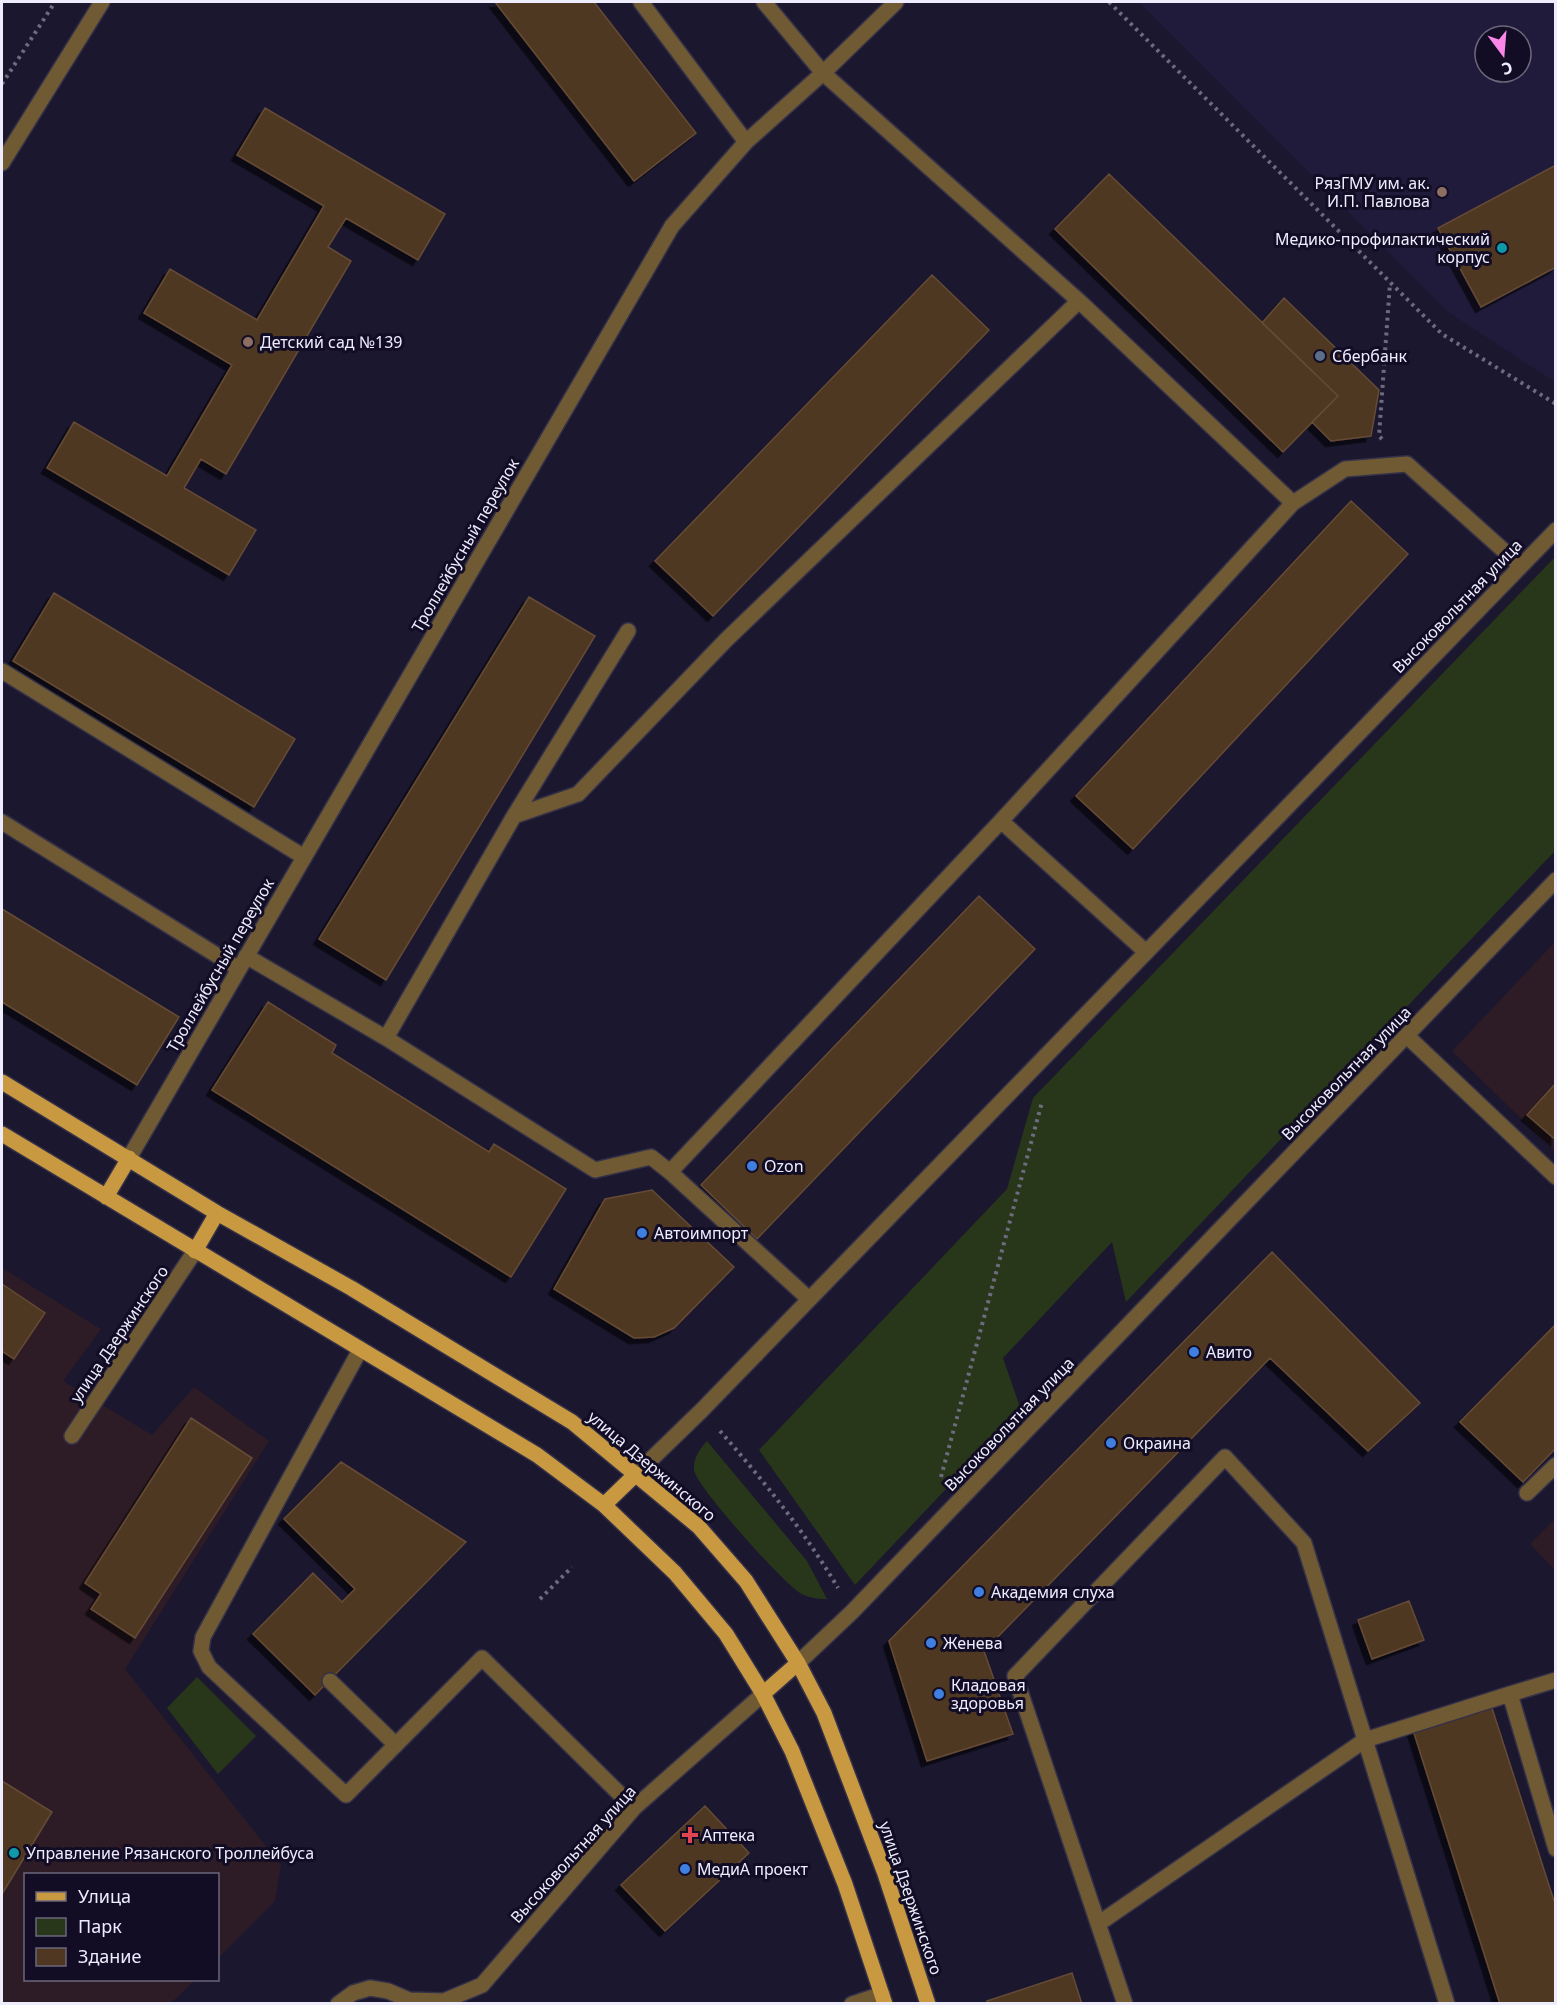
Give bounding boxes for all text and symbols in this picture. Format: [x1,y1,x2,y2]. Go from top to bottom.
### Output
north arrow [1473,24,1533,84]
text: С [1499,56,1515,80]
place label: РязГМУ им. ак. И.П. Павлова [1314,172,1430,212]
marker: РязГМУ им. ак. И.П. Павлова [1435,185,1449,199]
place label: Медико-профилактический корпус [1275,228,1490,268]
marker: Медико-профилактический корпус [1495,241,1509,255]
place label: Детский сад №139 [260,331,402,353]
marker: Детский сад №139 [241,335,255,349]
place label: Сбербанк [1332,345,1408,367]
marker: Сбербанк [1313,349,1327,363]
street label: Троллейбусный переулок [406,454,524,636]
street label: Высоковольтная улица [1387,534,1527,678]
street label: Троллейбусный переулок [161,874,279,1056]
street label: Высоковольтная улица [1276,1001,1416,1145]
place label: Ozon [764,1155,804,1177]
marker: Ozon [745,1159,759,1173]
place label: Автоимпорт [654,1222,749,1244]
marker: Автоимпорт [635,1226,649,1240]
street label: улица Дзержинского [65,1261,173,1407]
place label: Авито [1206,1341,1252,1363]
marker: Авито [1187,1345,1201,1359]
street label: Высоковольтная улица [939,1352,1079,1496]
street label: улица Дзержинского [583,1406,721,1526]
place label: Окраина [1123,1432,1191,1454]
marker: Окраина [1104,1436,1118,1450]
place label: Академия слуха [991,1581,1115,1603]
marker: Академия слуха [972,1585,986,1599]
place label: Женева [943,1632,1003,1654]
marker: Женева [924,1636,938,1650]
place label: Кладовая здоровья [951,1674,1026,1714]
marker: Кладовая здоровья [932,1687,946,1701]
street label: Высоковольтная улица [505,1780,641,1928]
street label: улица Дзержинского [874,1818,948,1978]
place label: Аптека [702,1824,755,1846]
marker: Аптека [683,1828,697,1842]
place label: Управление Рязанского Троллейбуса [26,1842,314,1864]
marker: Управление Рязанского Троллейбуса [7,1846,21,1860]
place label: МедиА проект [697,1858,808,1880]
marker: МедиА проект [678,1862,692,1876]
legend [24,1873,219,1981]
text: Улица [78,1884,131,1908]
text: Парк [78,1914,122,1938]
text: Здание [78,1944,142,1968]

